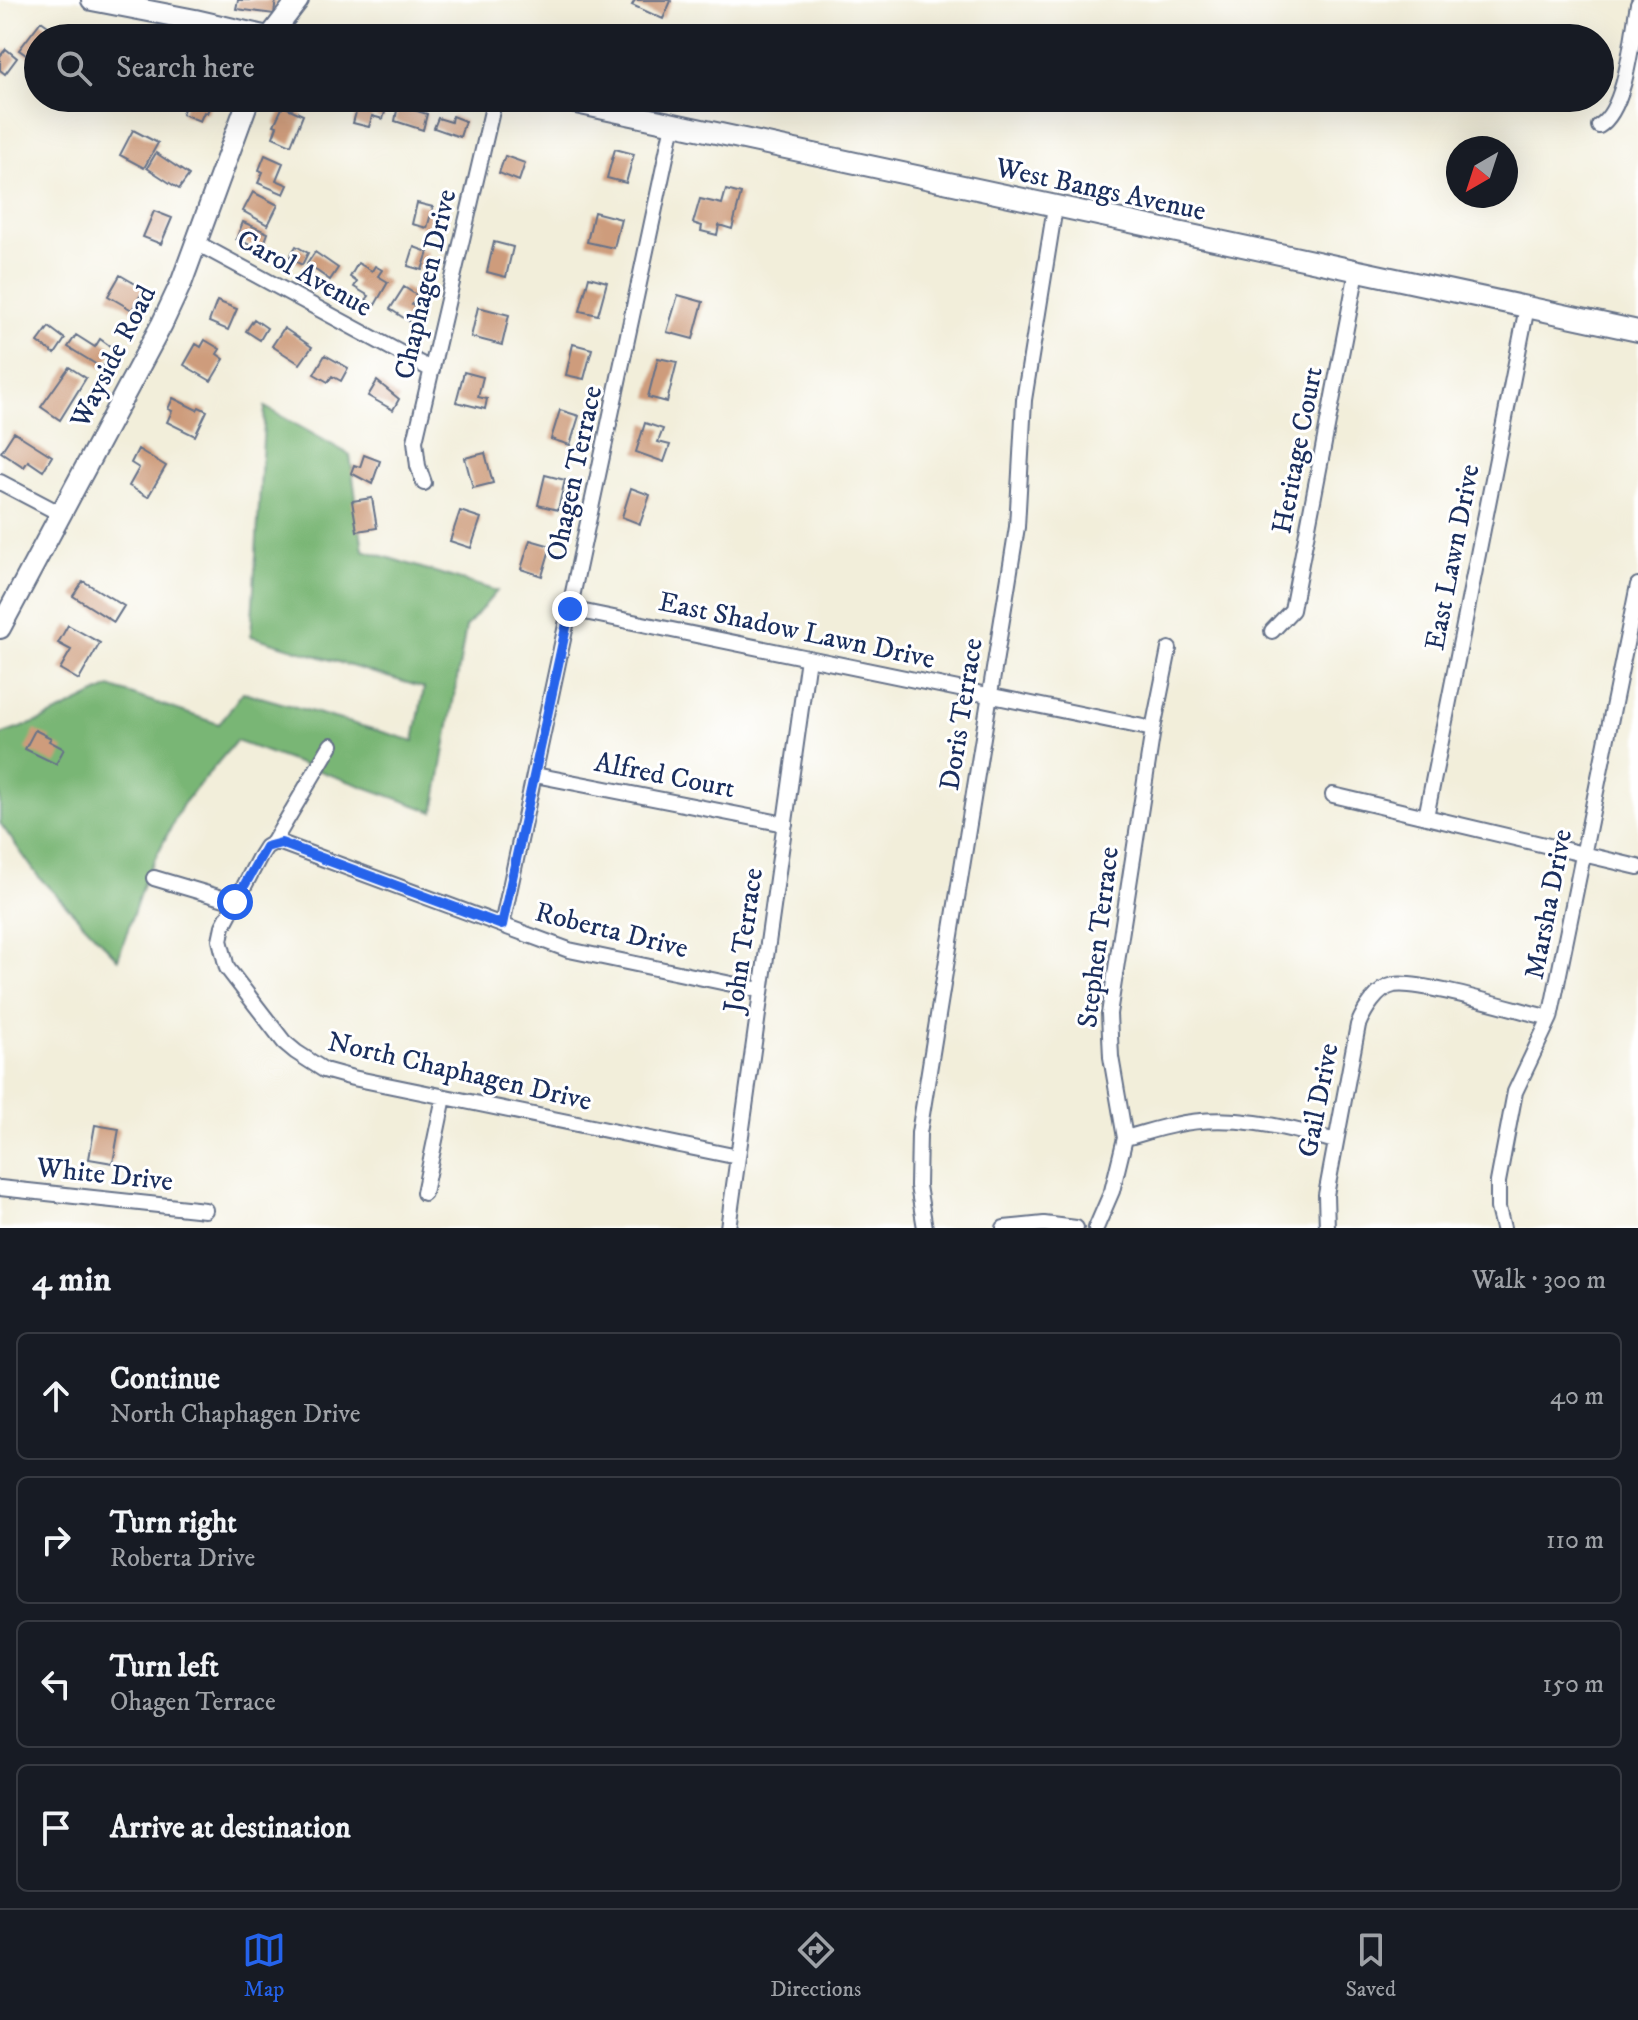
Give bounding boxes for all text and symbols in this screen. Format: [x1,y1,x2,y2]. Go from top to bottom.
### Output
search box [24,24,1614,112]
icon: search [52,46,96,90]
text: Search here [116,50,255,87]
north arrow [1446,136,1518,208]
street label: West Bangs Avenue [991,150,1209,229]
street label: Chaphagen Drive [387,186,464,383]
street label: Carol Avenue [230,222,378,325]
street label: Wayside Road [62,280,164,435]
street label: Heritage Court [1264,364,1331,537]
street label: Ohagen Terrace [539,382,610,564]
street label: East Lawn Drive [1417,461,1488,653]
street label: East Shadow Lawn Drive [655,584,938,677]
route end [552,591,588,627]
street label: Doris Terrace [932,636,991,793]
street label: Alfred Court [592,745,738,806]
street label: Marsha Drive [1517,826,1580,982]
street label: Stephen Terrace [1070,845,1127,1030]
street label: John Terrace [716,866,771,1018]
route start [217,884,253,920]
street label: Roberta Drive [532,895,692,966]
street label: North Chaphagen Drive [324,1024,595,1119]
street label: Gail Drive [1290,1040,1347,1160]
street label: White Drive [34,1150,175,1199]
text: 4 min [32,1259,111,1301]
text: Walk · 300 m [1472,1264,1606,1297]
text: Continue [110,1361,220,1398]
icon: ahead [34,1374,78,1418]
text: 40 m [1550,1380,1604,1413]
text: North Chaphagen Drive [110,1398,361,1431]
text: Turn right [110,1505,237,1542]
icon: right [34,1518,78,1562]
text: 110 m [1546,1524,1604,1557]
text: Roberta Drive [110,1542,255,1575]
text: Turn left [110,1649,219,1686]
icon: left [34,1662,78,1706]
text: 150 m [1543,1668,1604,1701]
text: Ohagen Terrace [110,1686,276,1719]
icon: arrive [34,1806,78,1850]
text: Arrive at destination [110,1810,351,1847]
tab: Map [242,1928,286,2003]
tab: Directions [770,1928,861,2003]
tab: Saved [1345,1928,1396,2003]

